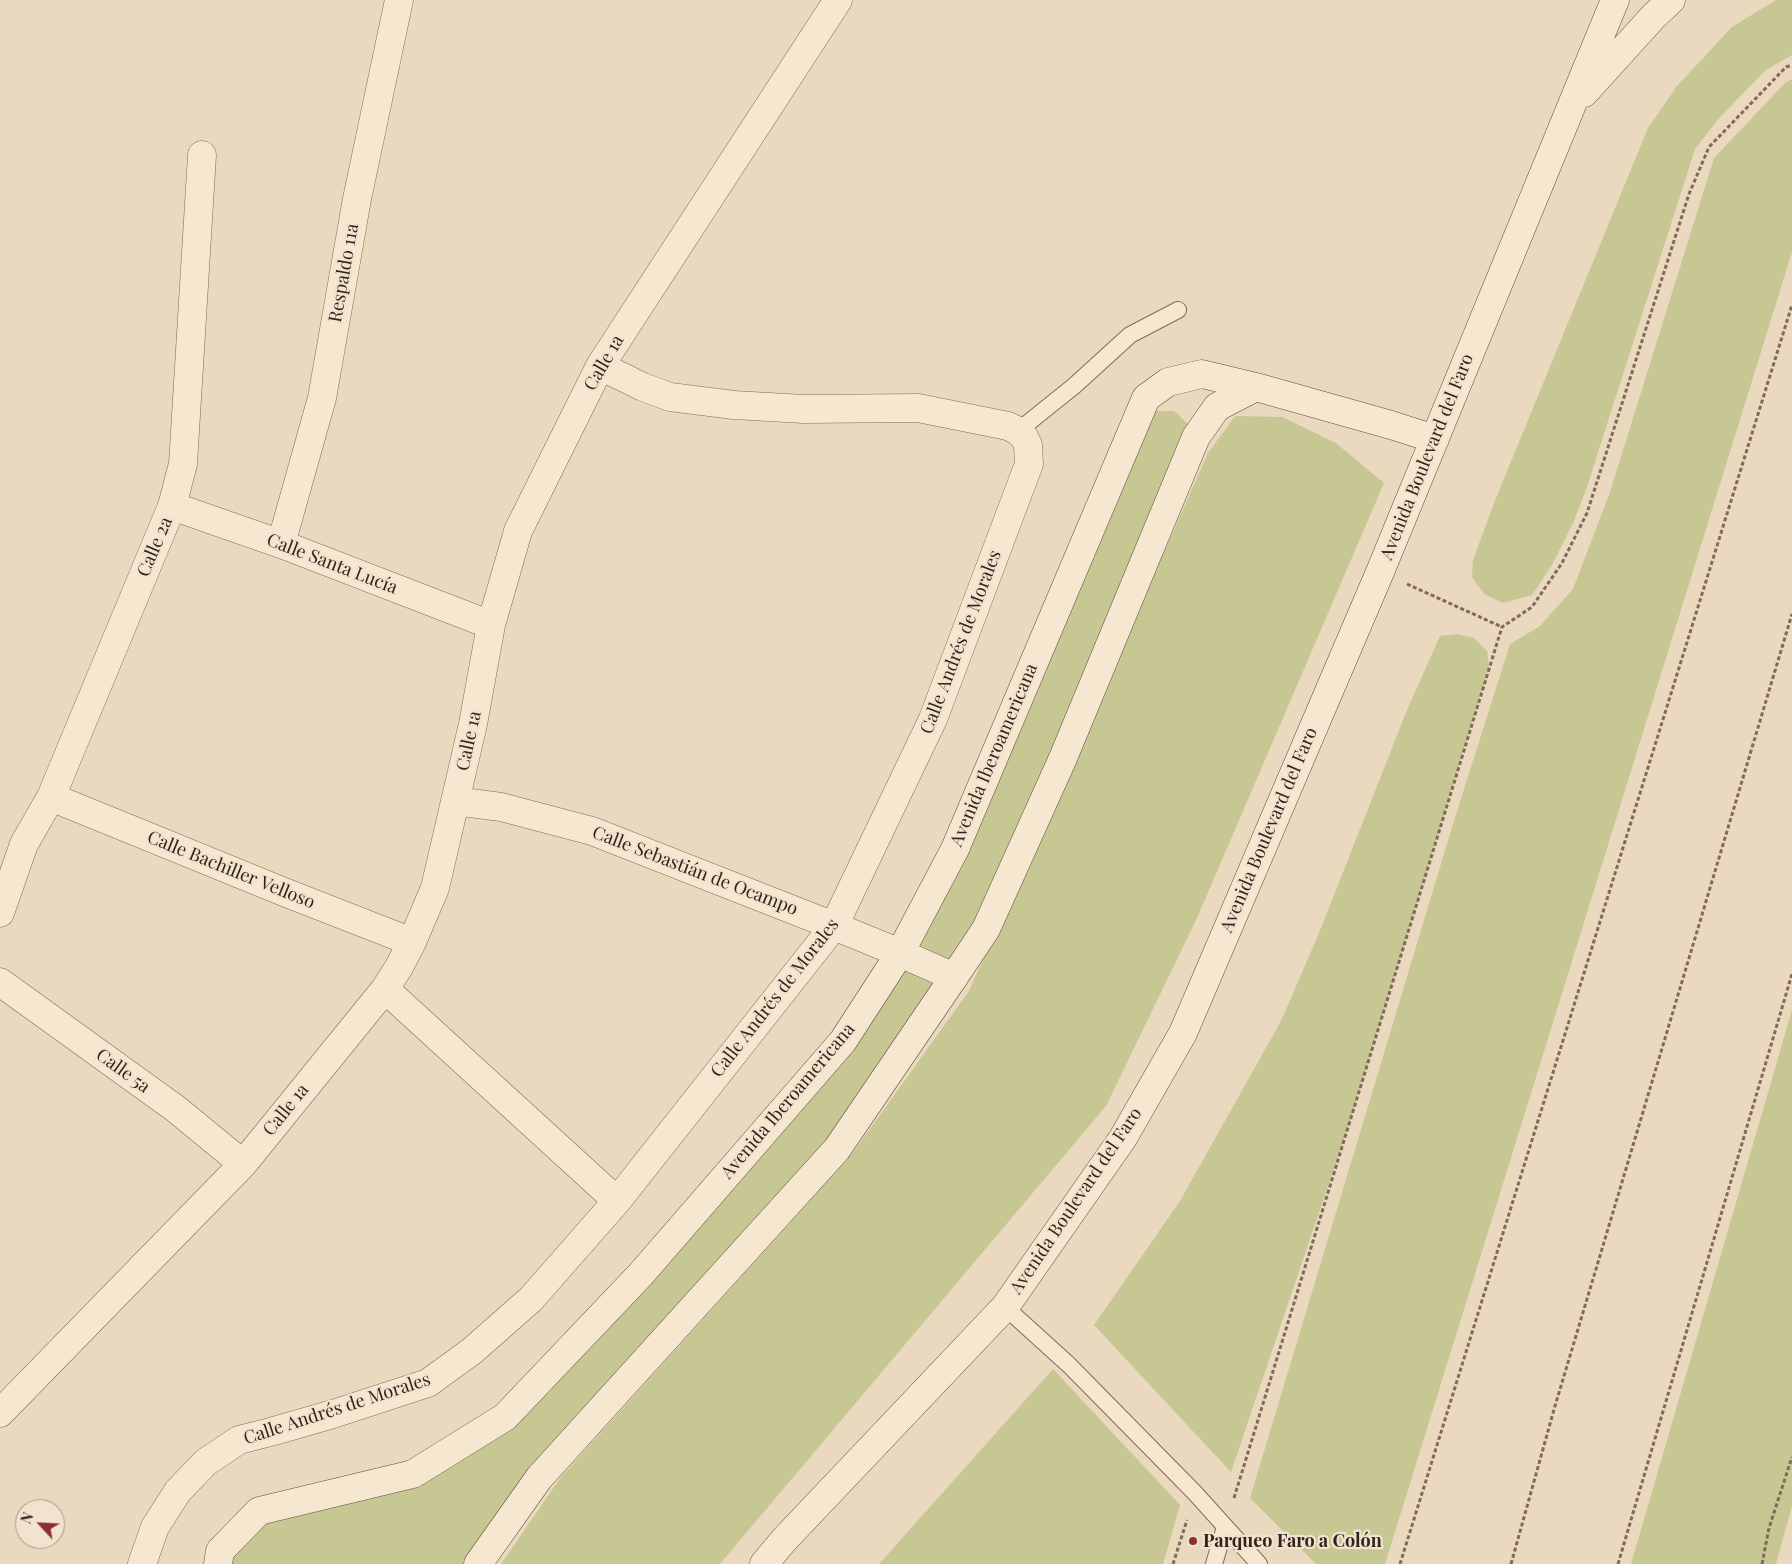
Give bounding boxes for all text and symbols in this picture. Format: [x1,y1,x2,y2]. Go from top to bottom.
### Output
street label: Respaldo 11a [325,222,363,324]
street label: Calle 1a [579,331,629,395]
street label: Avenida Boulevard del Faro [1376,351,1478,563]
street label: Calle 2a [133,514,177,580]
street label: Calle Santa Lucía [264,529,400,599]
street label: Calle Andrés de Morales [916,547,1006,737]
street label: Avenida Iberoamericana [946,660,1042,850]
street label: Calle 1a [452,709,486,773]
street label: Avenida Boulevard del Faro [1216,724,1322,936]
street label: Calle Sebastián de Ocampo [589,822,801,920]
street label: Calle Bachiller Velloso [144,826,318,914]
street label: Calle Andrés de Morales [706,914,844,1082]
street label: Avenida Iberoamericana [717,1019,859,1183]
street label: Calle 5a [92,1044,154,1098]
street label: Calle 1a [259,1080,313,1140]
street label: Avenida Boulevard del Faro [1005,1104,1147,1298]
street label: Calle Andrés de Morales [241,1369,433,1449]
north arrow [15,1499,65,1549]
text: N [16,1509,38,1526]
place label: Parqueo Faro a Colón [1203,1530,1382,1552]
marker: Parqueo Faro a Colón [1187,1535,1199,1547]

